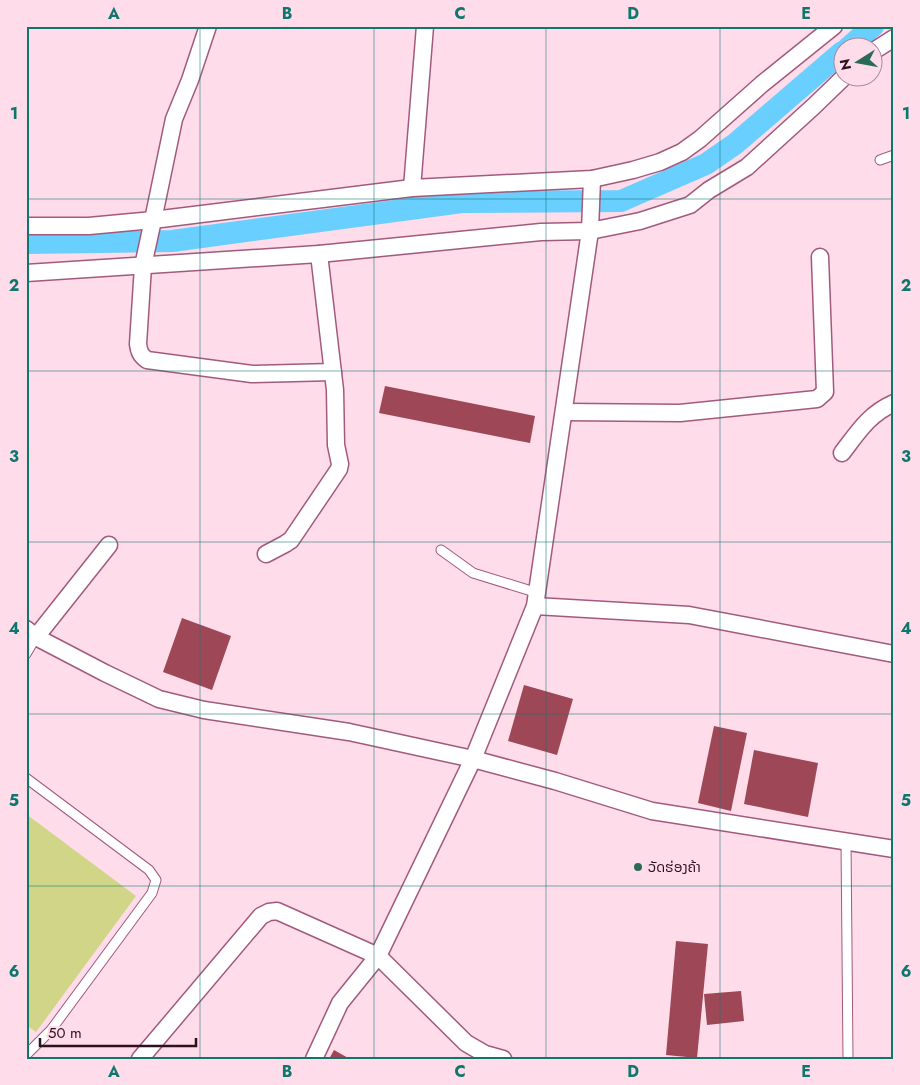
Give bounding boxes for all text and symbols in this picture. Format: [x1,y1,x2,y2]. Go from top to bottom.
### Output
text: A [107,2,120,25]
text: B [282,2,292,25]
text: C [454,2,466,25]
text: D [627,2,639,25]
text: E [801,2,811,25]
north arrow [832,38,882,88]
text: N [834,57,856,72]
text: 1 [10,102,18,125]
text: 1 [902,102,910,125]
text: 2 [9,274,19,297]
text: 2 [901,274,911,297]
text: 3 [9,445,19,468]
text: 3 [901,445,911,468]
text: 4 [8,617,20,640]
text: 4 [900,617,912,640]
text: 5 [9,789,19,812]
text: 5 [901,789,911,812]
place label: ວັດຮ່ອງຄ້າ [648,857,701,877]
marker: ວັດຮ່ອງຄ້າ [632,861,644,873]
text: 6 [9,960,19,983]
text: 6 [901,960,911,983]
scale bar [40,1015,196,1047]
text: 50 m [48,1022,82,1044]
text: A [107,1060,120,1083]
text: B [282,1060,292,1083]
text: C [454,1060,466,1083]
text: D [627,1060,639,1083]
text: E [801,1060,811,1083]

